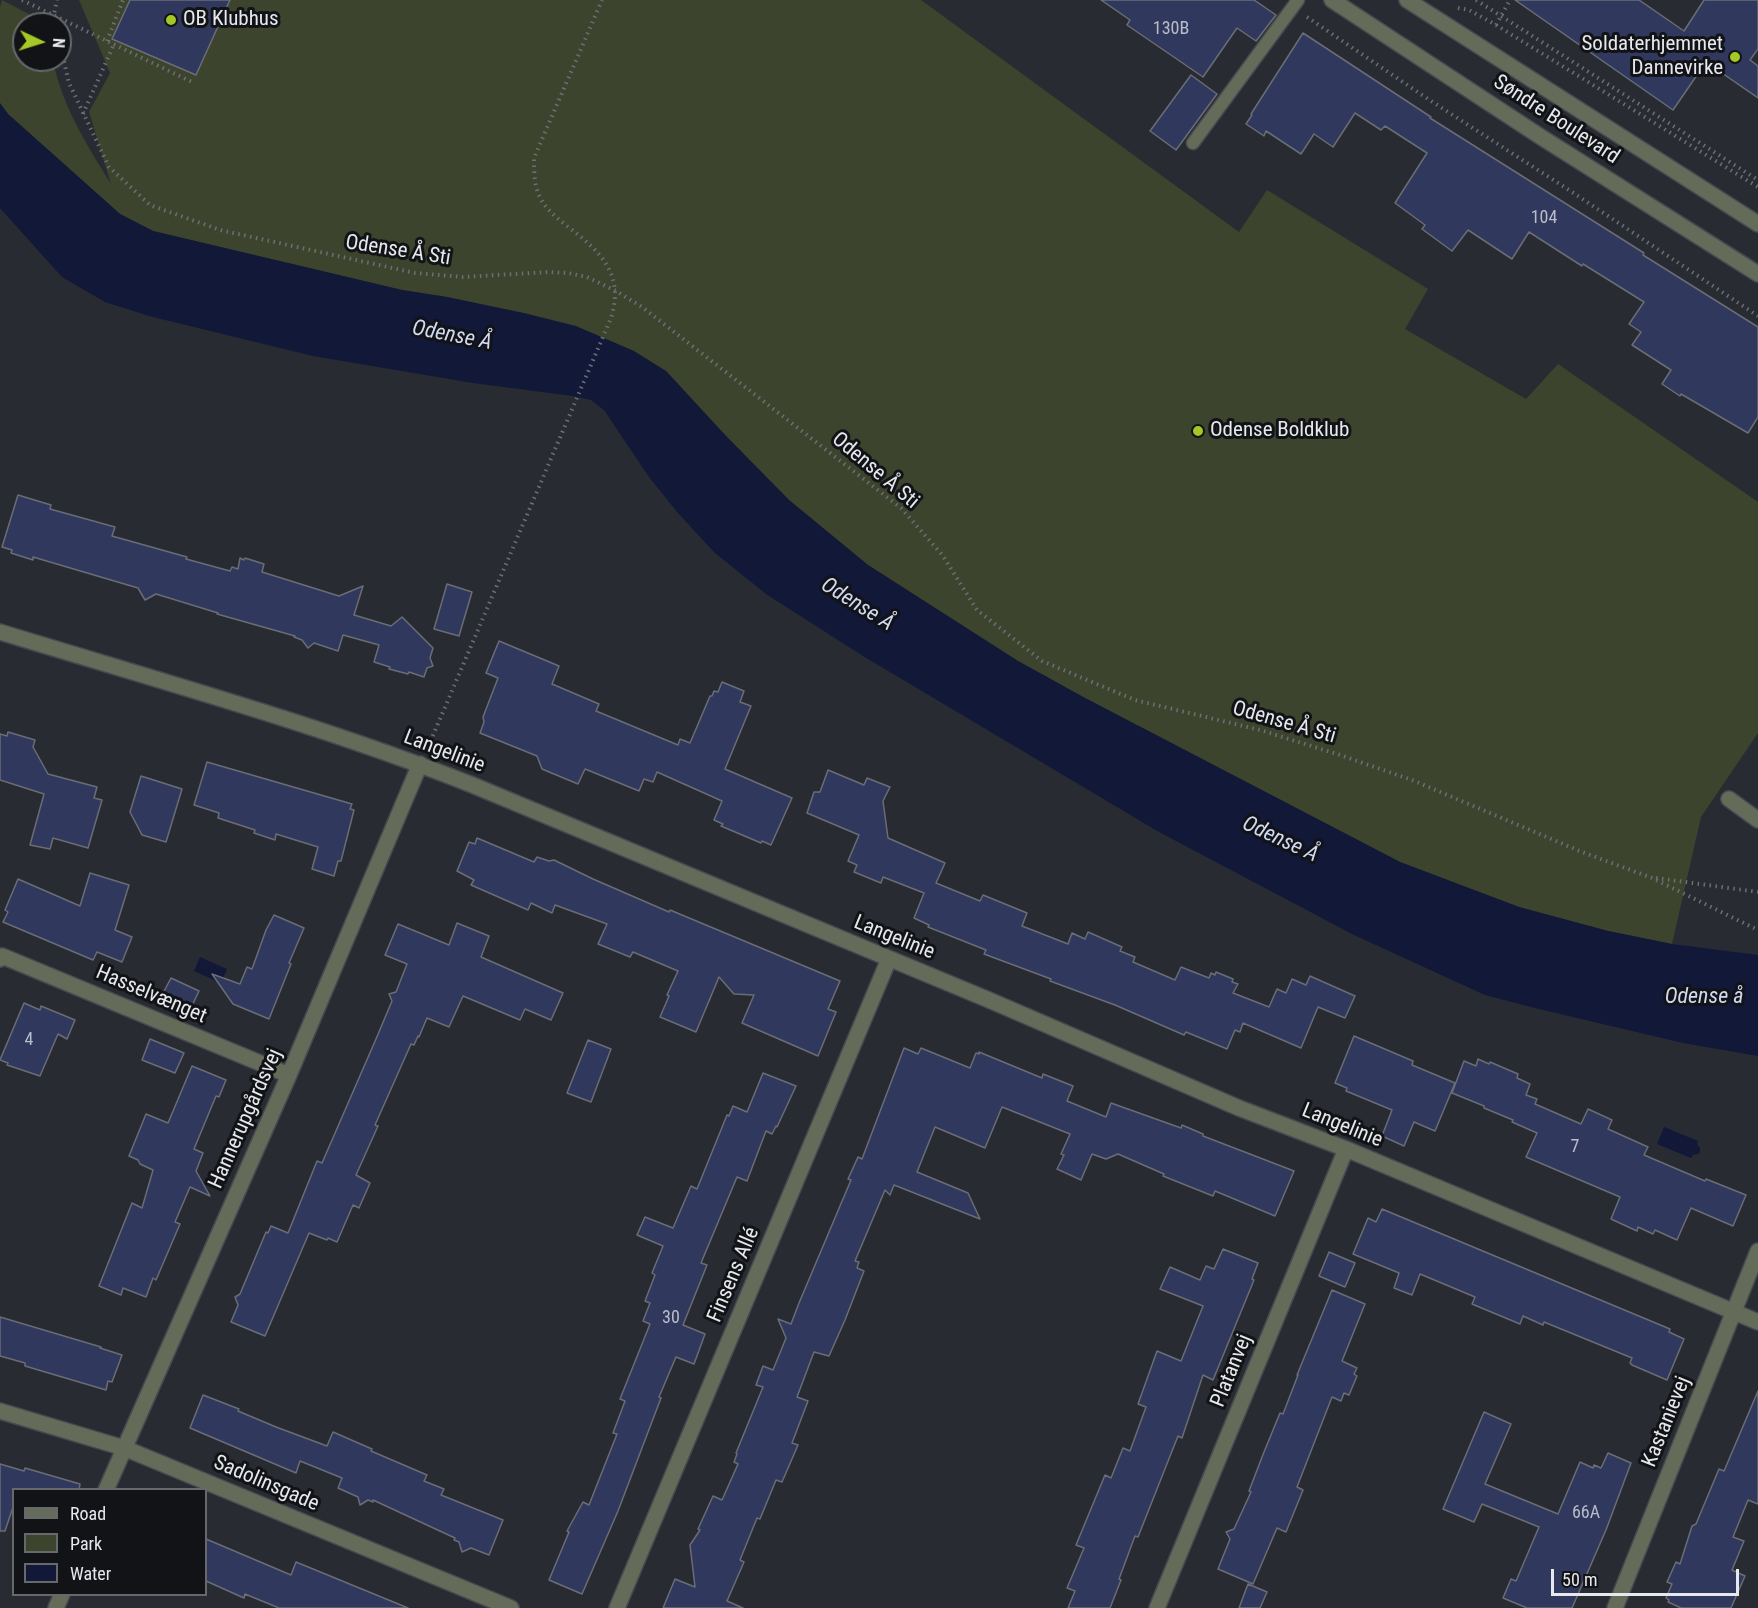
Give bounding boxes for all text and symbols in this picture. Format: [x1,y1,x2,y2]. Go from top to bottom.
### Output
place label: OB Klubhus [183,7,279,33]
north arrow [12,12,72,72]
marker: OB Klubhus [164,13,178,27]
house number: 130B [1153,18,1189,40]
place label: Soldaterhjemmet Dannevirke [1581,32,1723,82]
text: N [49,38,68,49]
marker: Soldaterhjemmet Dannevirke [1728,50,1742,64]
street label: Søndre Boulevard [1488,70,1624,170]
house number: 104 [1531,207,1557,229]
street label: Odense Å Sti [344,230,452,272]
water label: Odense Å [410,315,494,357]
place label: Odense Boldklub [1210,418,1349,444]
marker: Odense Boldklub [1191,424,1205,438]
street label: Odense Å Sti [826,427,924,515]
water label: Odense Å [816,572,898,638]
street label: Odense Å Sti [1230,696,1338,750]
street label: Langelinie [400,725,488,779]
water label: Odense Å [1238,811,1322,869]
street label: Langelinie [850,910,938,966]
street label: Hasselvænget [92,960,210,1030]
water label: Odense å [1665,984,1743,1010]
house number: 4 [25,1029,33,1051]
street label: Hannerupgårdsvej [204,1045,288,1193]
street label: Langelinie [1298,1098,1386,1154]
house number: 7 [1571,1136,1579,1158]
street label: Finsens Allé [703,1224,765,1326]
house number: 30 [662,1307,680,1329]
street label: Platanvej [1206,1331,1258,1411]
street label: Kastanievej [1637,1373,1697,1471]
street label: Sadolinsgade [210,1451,322,1517]
legend [12,1488,207,1596]
house number: 66A [1572,1502,1600,1524]
text: Road [70,1503,106,1524]
text: Park [70,1533,102,1554]
scale bar [1554,1557,1742,1595]
text: Water [70,1563,111,1584]
text: 50 m [1562,1569,1597,1590]

